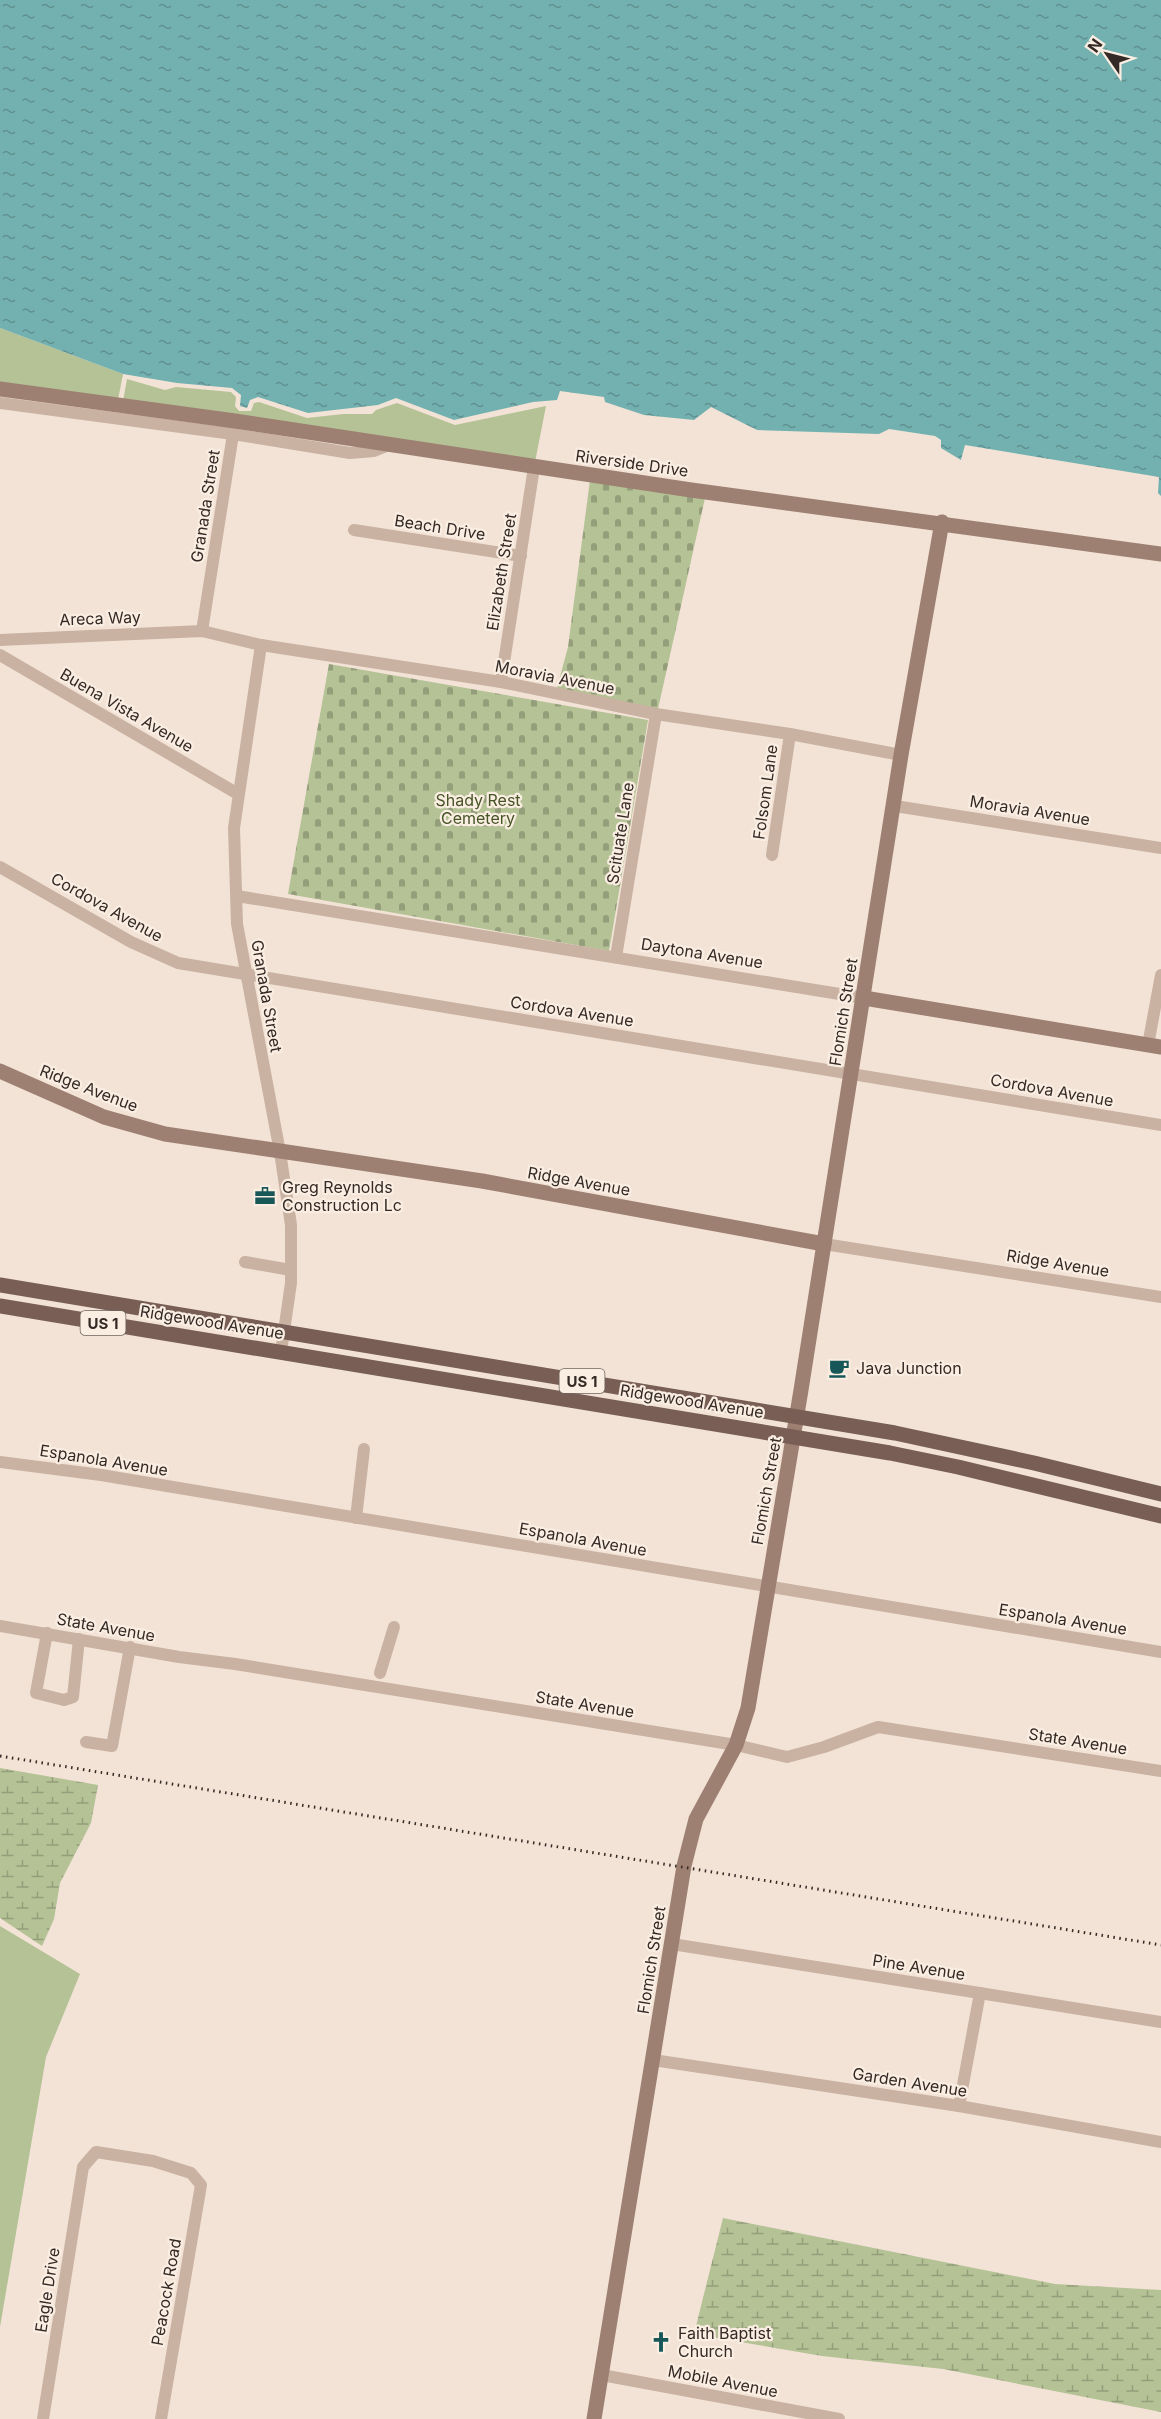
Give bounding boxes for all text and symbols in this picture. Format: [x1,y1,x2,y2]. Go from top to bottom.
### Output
north arrow [1077,24,1137,84]
text: N [1083,35,1106,56]
street label: Riverside Drive [574,445,690,481]
street label: Granada Street [186,448,224,564]
street label: Beach Drive [393,510,487,544]
street label: Elizabeth Street [482,512,520,632]
street label: Areca Way [59,607,141,629]
street label: Moravia Avenue [494,656,616,698]
street label: Buena Vista Avenue [57,664,197,756]
street label: Folsom Lane [748,743,782,841]
street label: Scituate Lane [602,781,638,885]
park label: Shady Rest Cemetery [435,790,521,828]
street label: Moravia Avenue [968,791,1092,829]
street label: Cordova Avenue [48,868,166,946]
street label: Daytona Avenue [640,933,764,973]
street label: Granada Street [247,938,287,1054]
street label: Flomich Street [825,957,861,1067]
street label: Cordova Avenue [509,991,635,1031]
street label: Ridge Avenue [37,1060,141,1116]
street label: Cordova Avenue [989,1069,1115,1111]
street label: Ridge Avenue [526,1162,632,1200]
place label: Greg Reynolds Construction Lc [282,1177,402,1215]
office icon: Greg Reynolds Construction Lc [253,1184,277,1208]
street label: Ridge Avenue [1005,1245,1111,1281]
street label: Ridgewood Avenue [139,1301,285,1343]
road number: US 1 [80,1311,126,1335]
cafe icon: Java Junction [827,1356,851,1380]
place label: Java Junction [856,1358,962,1378]
road number: US 1 [560,1369,604,1393]
street label: Ridgewood Avenue [619,1380,765,1422]
street label: Flomich Street [747,1436,785,1546]
street label: Espanola Avenue [38,1440,170,1480]
street label: Espanola Avenue [517,1518,649,1560]
street label: Espanola Avenue [997,1599,1129,1639]
street label: State Avenue [55,1608,157,1646]
street label: State Avenue [534,1686,636,1722]
street label: State Avenue [1027,1723,1129,1759]
street label: Flomich Street [633,1905,669,2015]
street label: Pine Avenue [871,1950,967,1984]
street label: Garden Avenue [851,2063,969,2101]
street label: Peacock Road [147,2237,185,2347]
street label: Eagle Drive [30,2246,64,2334]
place label: Faith Baptist Church [678,2323,771,2361]
church icon: Faith Baptist Church [649,2330,673,2354]
street label: Mobile Avenue [666,2361,780,2401]

